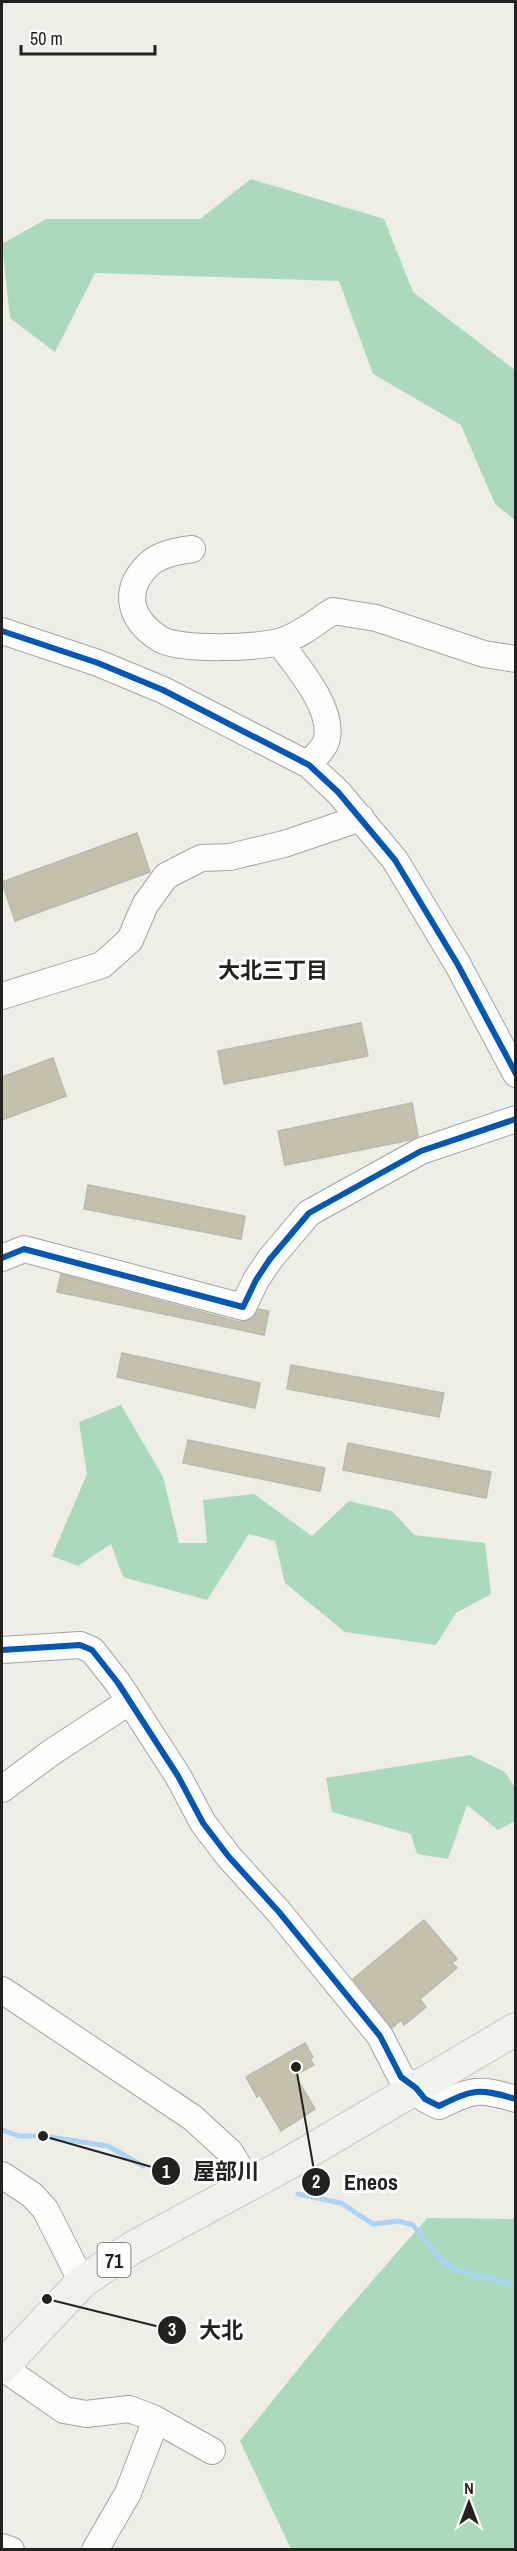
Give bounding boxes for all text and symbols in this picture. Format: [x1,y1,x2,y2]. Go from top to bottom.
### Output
scale bar [21,18,154,56]
text: 50 m [30,26,63,51]
district label: 大北三丁目 [218,955,328,985]
callout: 屋部川 [151,2151,271,2191]
text: 屋部川 [193,2156,259,2186]
text: 1 [162,2159,171,2184]
callout: Eneos [301,2162,410,2202]
text: Eneos [344,2167,398,2197]
text: 2 [312,2169,320,2194]
road number: 71 [98,2243,130,2277]
callout: 大北 [157,2310,255,2350]
text: 大北 [199,2315,243,2345]
text: 3 [168,2317,176,2342]
north arrow [439,2473,499,2533]
text: N [464,2477,474,2499]

